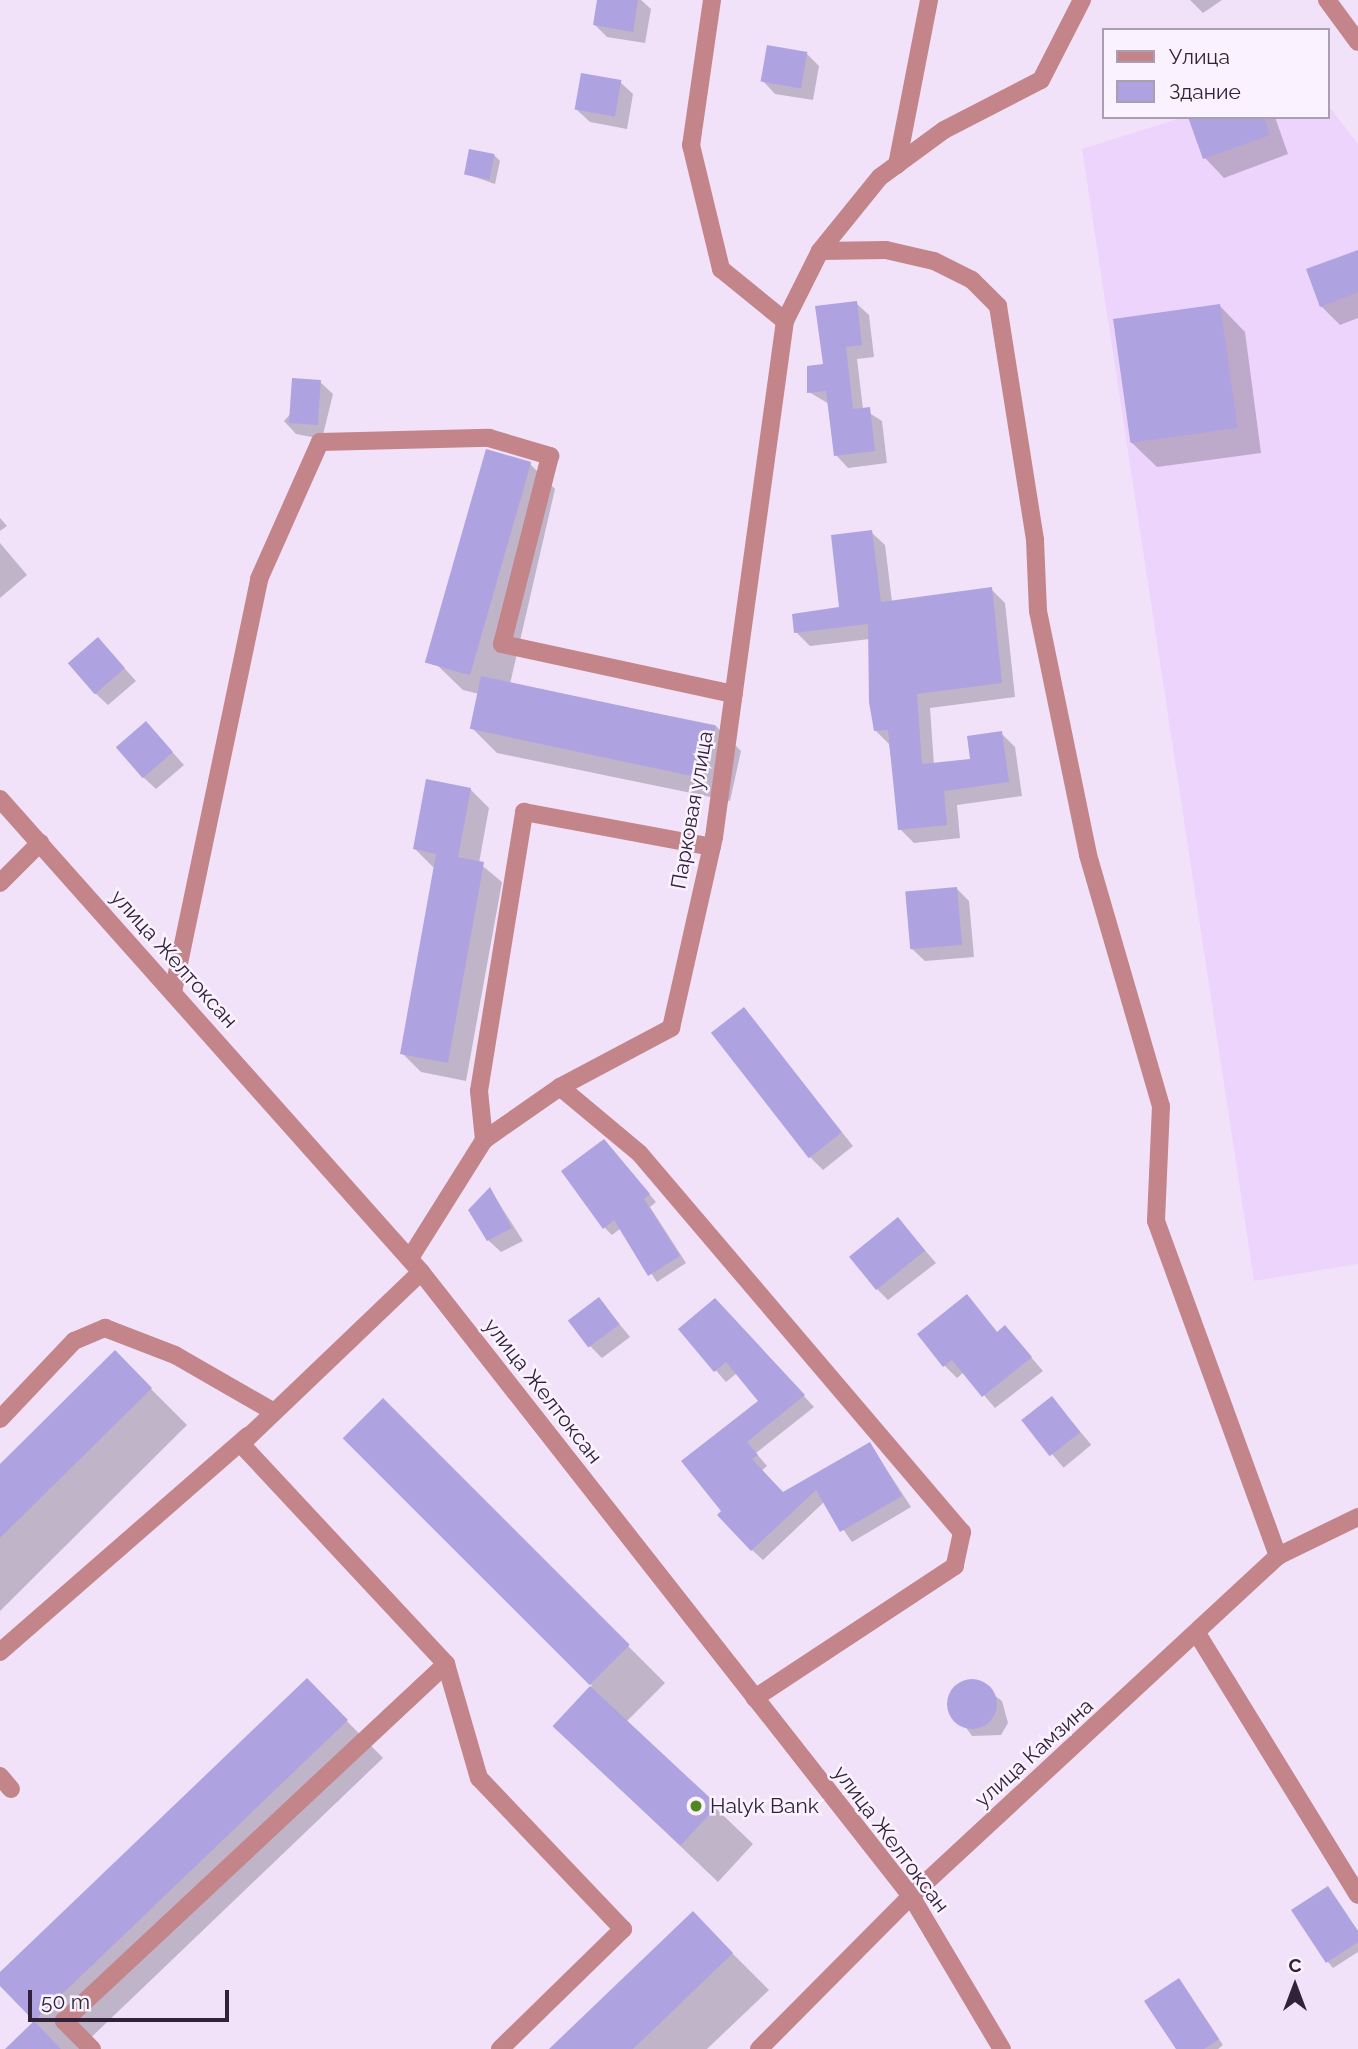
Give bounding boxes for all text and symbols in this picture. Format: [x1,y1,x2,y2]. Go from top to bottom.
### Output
legend [1102,28,1330,119]
text: Улица [1169,44,1230,69]
text: Здание [1169,79,1241,104]
street label: Парковая улица [666,729,718,891]
street label: улица Желтоксан [105,885,243,1033]
street label: улица Желтоксан [479,1313,607,1469]
street label: улица Камзина [970,1693,1098,1813]
street label: улица Желтоксан [828,1761,954,1917]
place label: Halyk Bank [710,1793,819,1819]
marker: Halyk Bank [688,1798,704,1814]
north arrow [1260,1951,1330,2021]
text: С [1288,1954,1302,1976]
scale bar [32,1976,233,2020]
text: 50 m [41,1989,90,2014]

